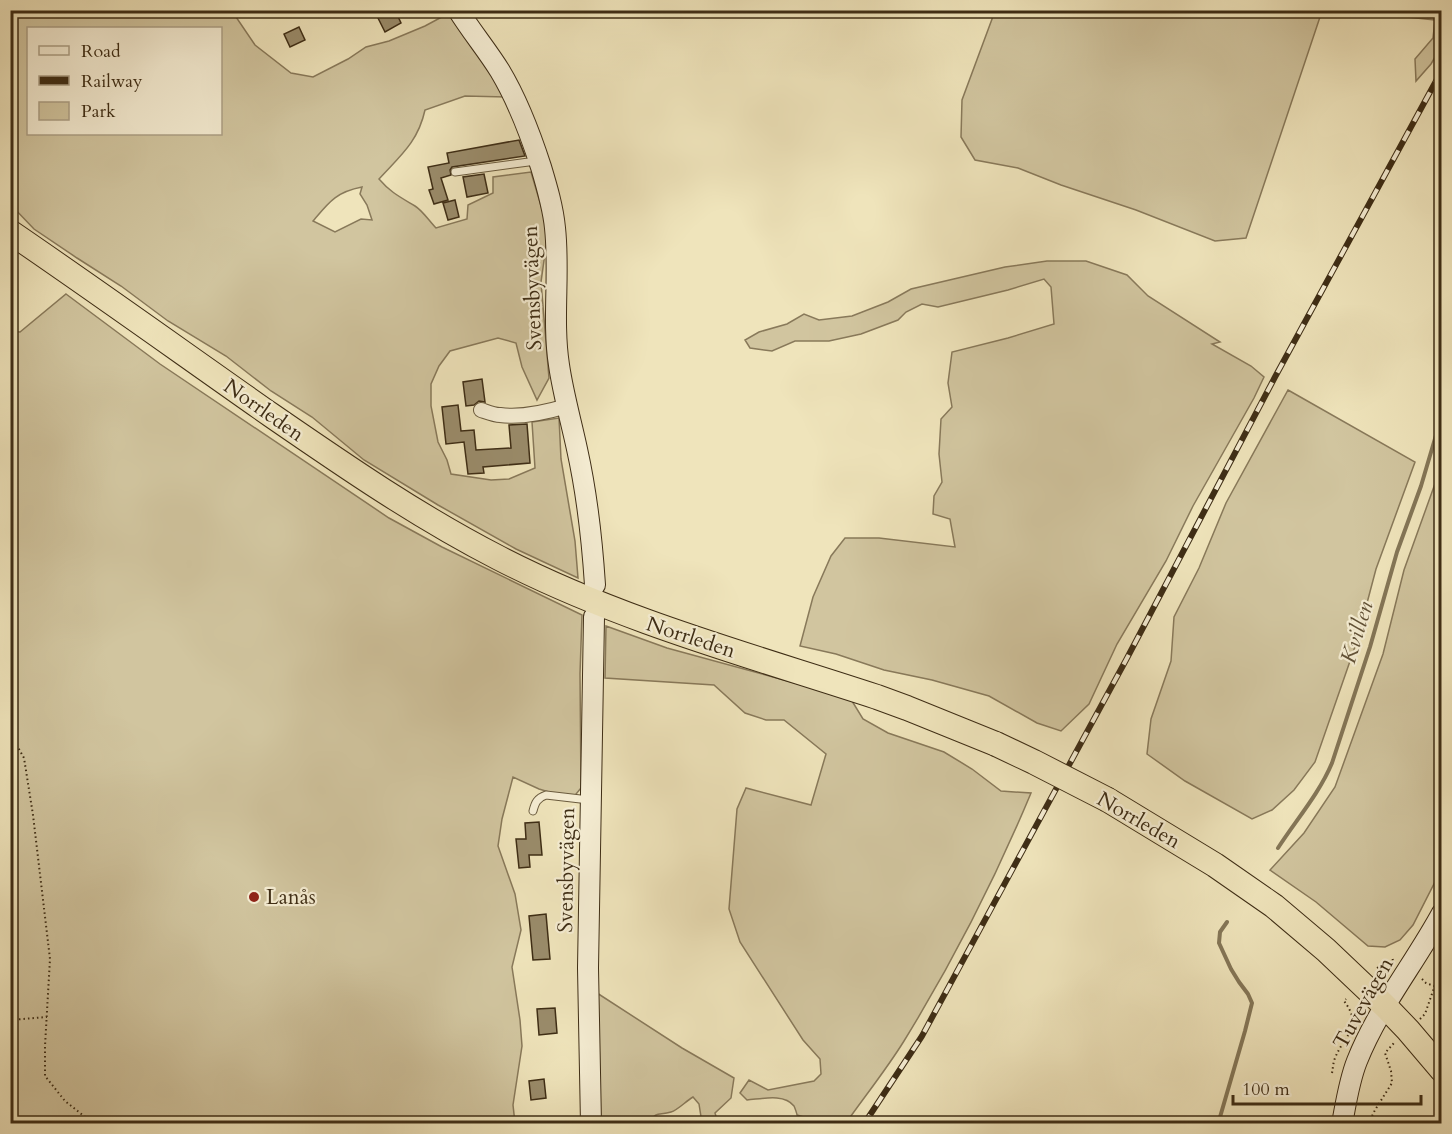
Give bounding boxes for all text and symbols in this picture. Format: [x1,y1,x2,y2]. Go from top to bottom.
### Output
legend [27,27,222,135]
text: Road [81,39,121,64]
text: Railway [81,69,143,94]
text: Park [81,99,116,124]
street label: Svensbyvägen [516,225,549,351]
street label: Norrleden [218,372,310,449]
water label: Kvillen [1333,597,1381,667]
street label: Norrleden [643,609,739,666]
street label: Norrleden [1092,785,1186,856]
street label: Svensbyvägen [551,807,582,933]
place label: Lanås [266,883,316,912]
marker: Lanås [247,890,261,904]
street label: Tuvevägen [1326,952,1400,1054]
scale bar [1233,1068,1420,1106]
text: 100 m [1242,1077,1290,1102]

